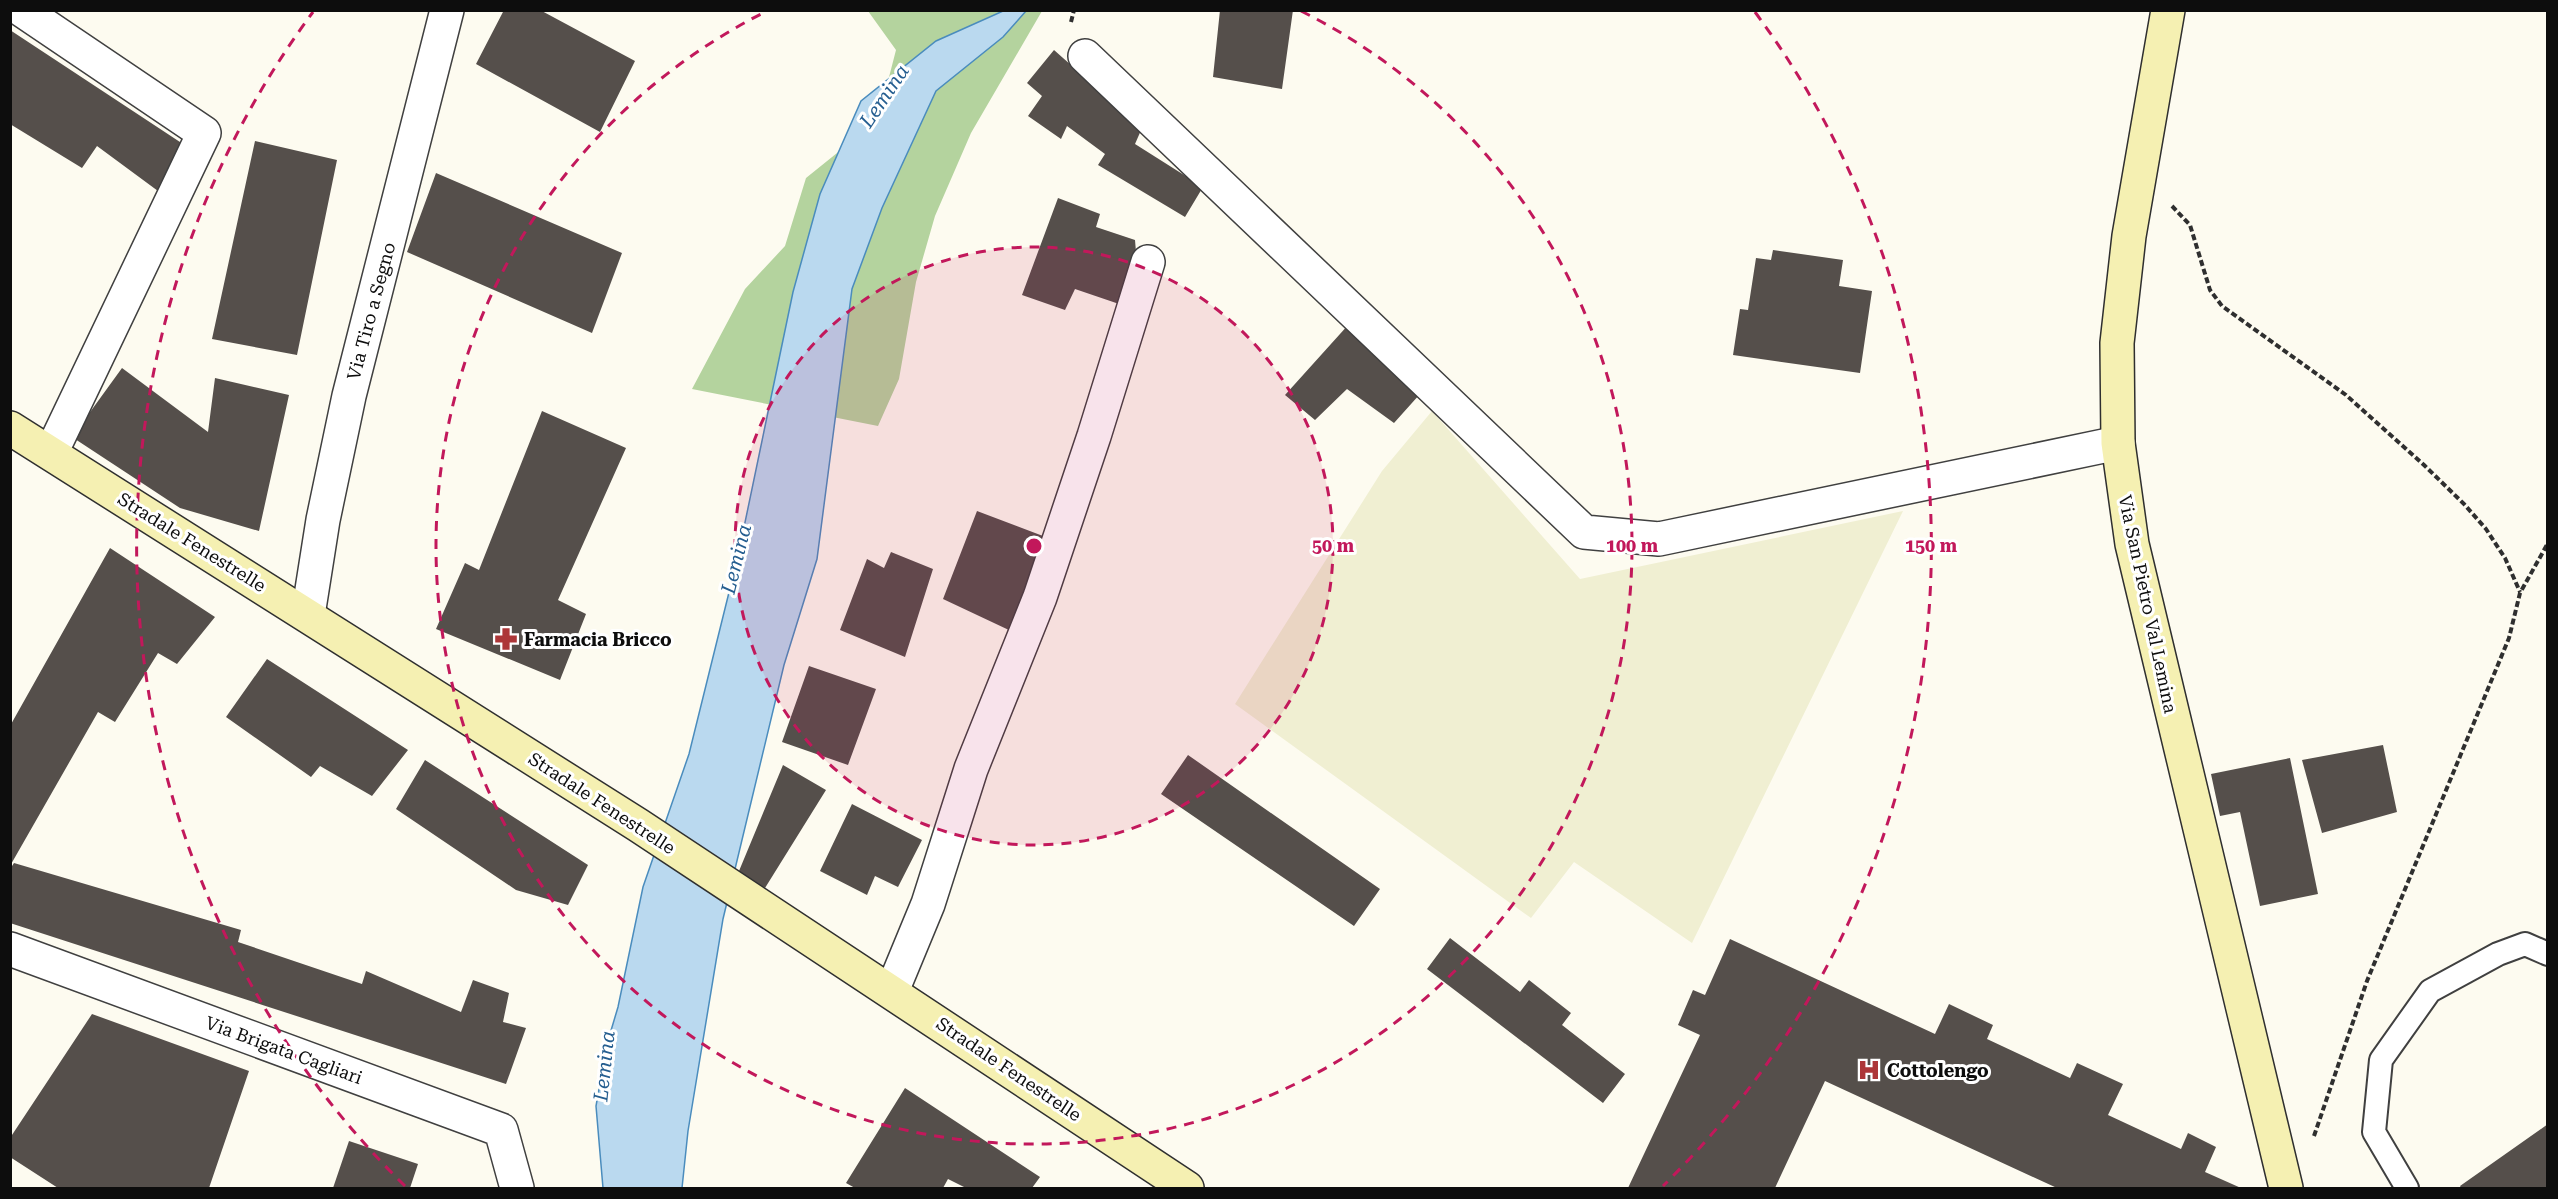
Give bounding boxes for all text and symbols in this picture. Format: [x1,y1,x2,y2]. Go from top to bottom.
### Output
water label: Lemina [854,60,914,133]
street label: Via Tiro a Segno [343,240,399,382]
street label: Stradale Fenestrelle [114,488,270,596]
street label: Via San Pietro Val Lemina [2115,493,2181,715]
water label: Lemina [716,522,756,597]
text: 50 m [1312,535,1355,556]
text: 100 m [1606,535,1659,556]
text: 150 m [1905,535,1958,556]
centre of rings [1024,536,1044,556]
pharmacy icon: Farmacia Bricco [493,626,519,652]
place label: Farmacia Bricco [524,629,672,650]
street label: Stradale Fenestrelle [525,748,679,858]
street label: Via Brigata Cagliari [203,1012,366,1088]
street label: Stradale Fenestrelle [932,1013,1086,1125]
water label: Lemina [588,1029,620,1104]
hospital icon: Cottolengo [1856,1057,1882,1083]
place label: Cottolengo [1887,1060,1989,1081]

